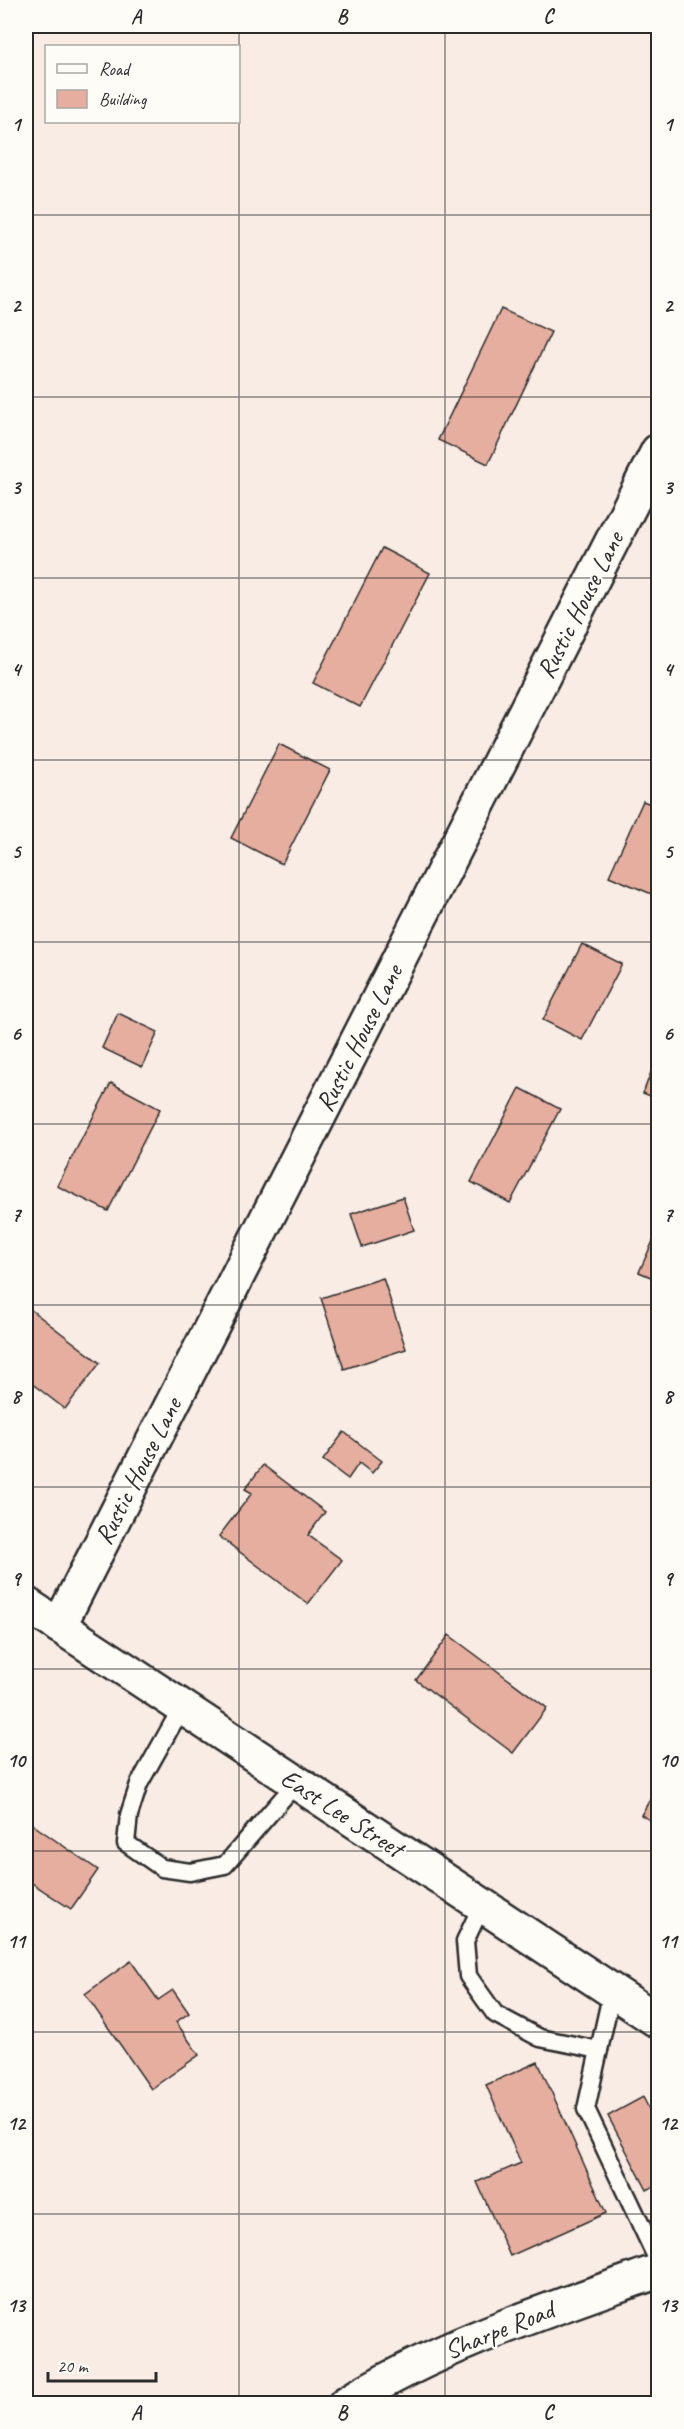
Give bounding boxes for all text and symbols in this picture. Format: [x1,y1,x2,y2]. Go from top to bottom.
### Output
text: A [131,4,143,29]
text: B [337,4,349,29]
text: C [543,4,555,29]
legend [45,45,240,123]
text: Road [99,58,132,80]
text: Building [99,88,148,110]
text: 1 [12,112,23,137]
text: 1 [664,112,675,137]
text: 2 [12,293,23,318]
text: 2 [664,293,675,318]
text: 3 [12,475,23,500]
text: 3 [664,475,675,500]
street label: Rustic House Lane [529,524,632,684]
text: 4 [12,657,24,682]
text: 4 [664,657,676,682]
text: 5 [12,839,23,864]
text: 5 [664,839,675,864]
street label: Rustic House Lane [308,957,411,1117]
text: 6 [11,1021,22,1046]
text: 6 [663,1021,674,1046]
text: 7 [12,1202,23,1227]
text: 7 [664,1202,675,1227]
text: 8 [12,1384,24,1409]
text: 8 [664,1384,676,1409]
street label: Rustic House Lane [87,1390,190,1550]
text: 9 [12,1566,23,1591]
text: 9 [664,1566,675,1591]
text: 10 [7,1748,27,1773]
text: 10 [659,1748,679,1773]
street label: East Lee Street [275,1761,412,1867]
text: 11 [7,1929,27,1954]
text: 11 [659,1929,679,1954]
text: 12 [7,2111,27,2136]
text: 12 [659,2111,679,2136]
street label: Sharpe Road [440,2292,562,2367]
text: 13 [7,2293,27,2318]
text: 13 [659,2293,679,2318]
scale bar [48,2345,156,2383]
text: 20 m [57,2355,90,2377]
text: A [131,2400,143,2425]
text: B [337,2400,349,2425]
text: C [543,2400,555,2425]

